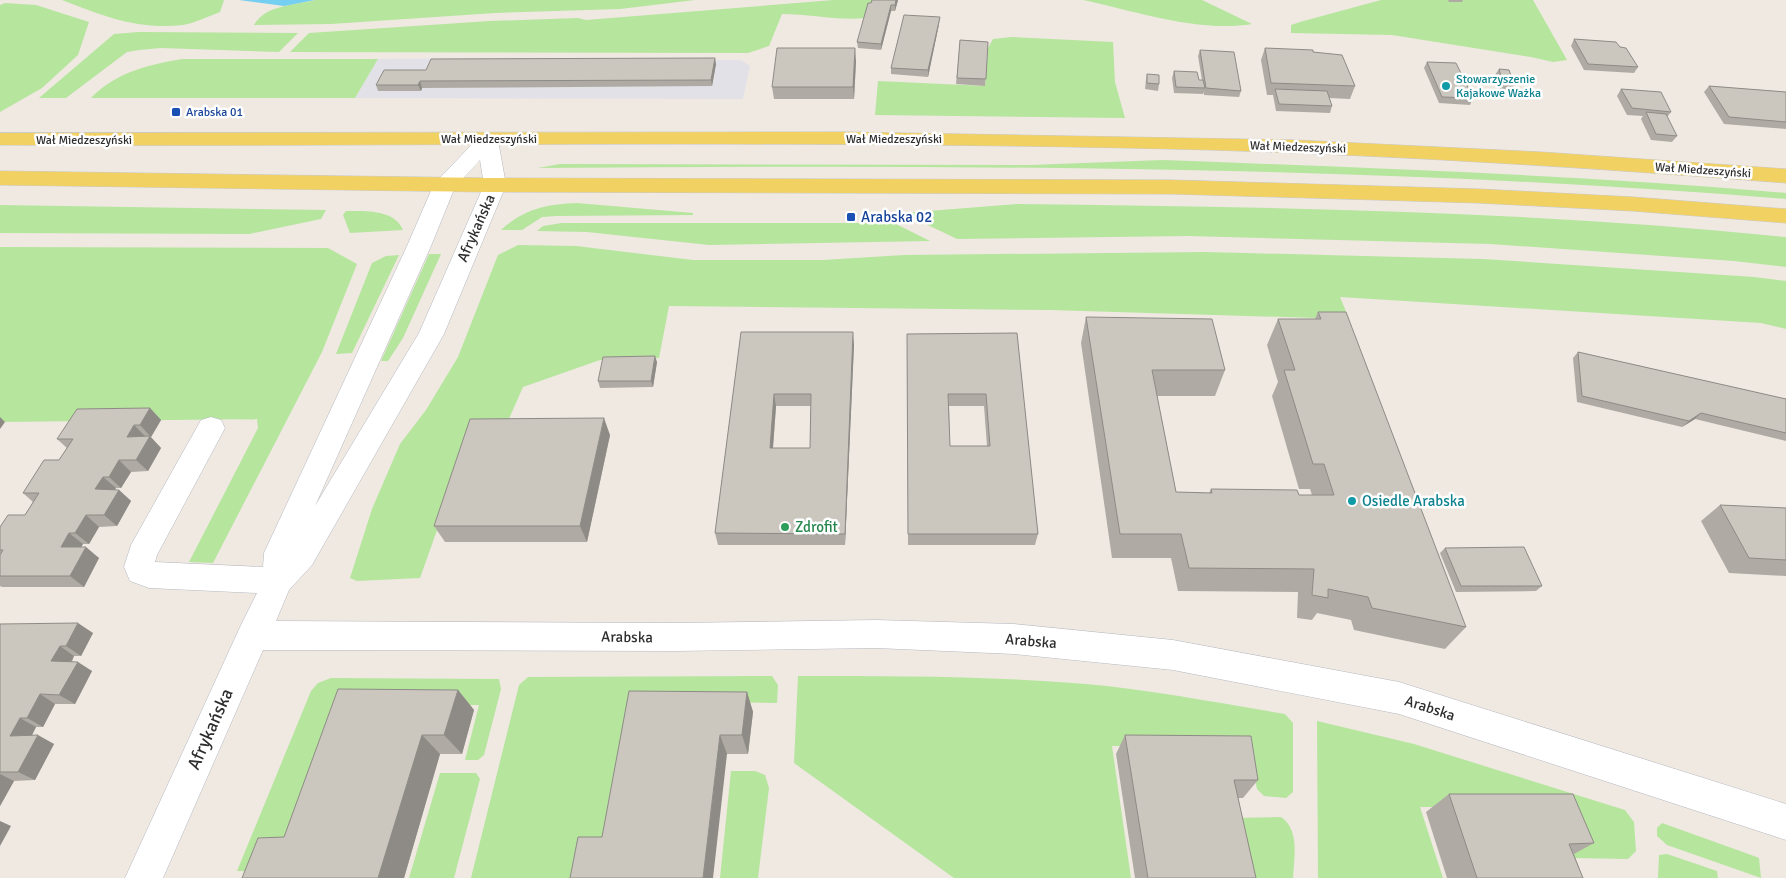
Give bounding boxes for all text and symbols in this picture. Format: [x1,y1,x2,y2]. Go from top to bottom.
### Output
place label: Stowarzyszenie Kajakowe Ważka [1456,72,1541,101]
marker: Stowarzyszenie Kajakowe Ważka [1440,80,1452,92]
place label: Arabska 01 [186,105,243,120]
marker: Arabska 01 [170,106,182,118]
street label: Wał Miedzeszyński [441,132,537,147]
street label: Wał Miedzeszyński [846,132,942,147]
street label: Wał Miedzeszyński [36,133,132,148]
street label: Wał Miedzeszyński [1250,138,1346,157]
street label: Wał Miedzeszyński [1654,160,1751,181]
street label: Afrykańska [453,191,499,265]
place label: Arabska 02 [861,208,932,226]
marker: Arabska 02 [845,211,857,223]
place label: Osiedle Arabska [1362,492,1465,510]
marker: Osiedle Arabska [1346,495,1358,507]
place label: Zdrofit [795,518,838,536]
marker: Zdrofit [779,521,791,533]
street label: Arabska [601,628,653,646]
street label: Arabska [1004,630,1058,652]
street label: Afrykańska [182,685,238,773]
street label: Arabska [1403,691,1457,725]

